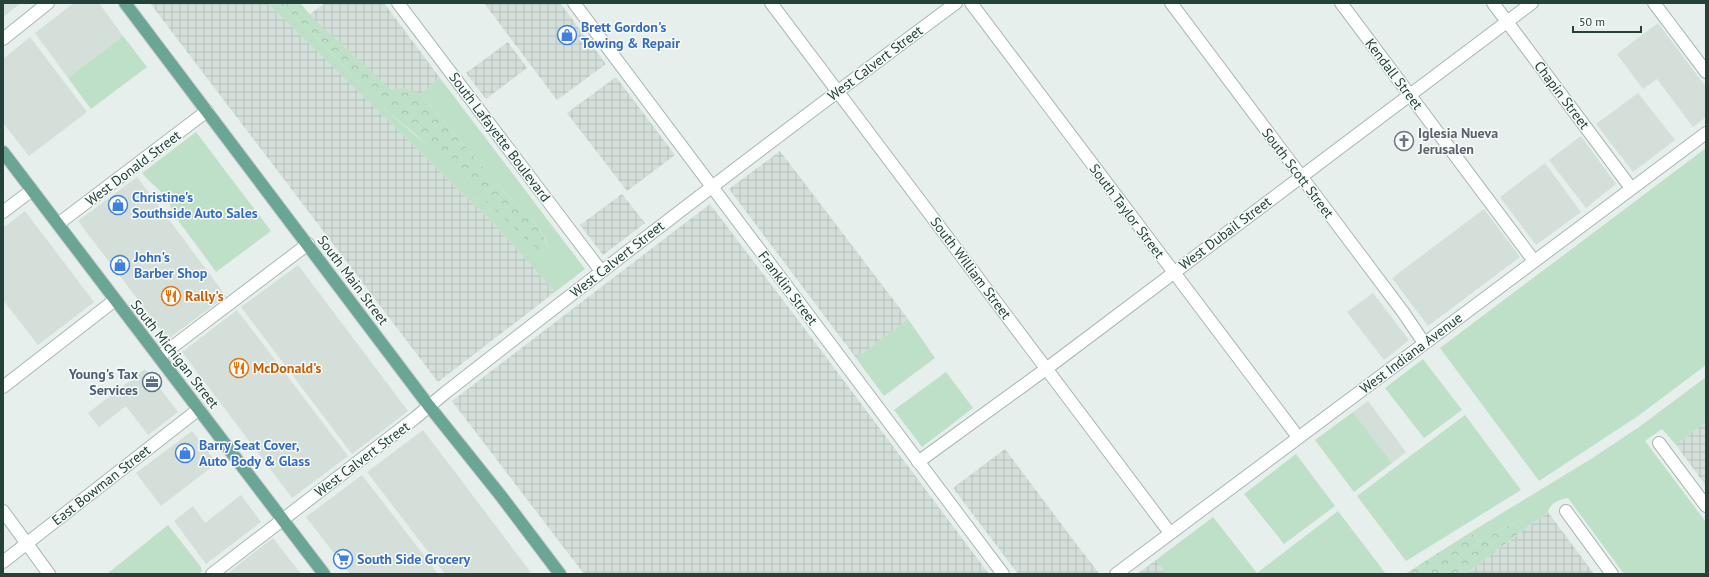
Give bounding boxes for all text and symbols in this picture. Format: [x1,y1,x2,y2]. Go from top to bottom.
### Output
scale bar [1573,8,1641,34]
text: 50 m [1579,14,1605,29]
place label: Brett Gordon's Towing & Repair [581,18,680,52]
street label: West Calvert Street [824,21,926,105]
shop icon: Brett Gordon's Towing & Repair [556,24,578,46]
street label: Kendall Street [1361,35,1427,113]
street label: Chapin Street [1530,57,1594,133]
street label: South Lafayette Boulevard [445,69,555,205]
street label: South Scott Street [1258,124,1338,222]
place label: Iglesia Nueva Jerusalen [1417,124,1498,158]
street label: West Donald Street [82,126,184,210]
church icon: Iglesia Nueva Jerusalen [1393,130,1415,152]
street label: South Taylor Street [1086,160,1169,262]
place label: Christine's Southside Auto Sales [132,188,258,222]
street label: West Dubail Street [1175,192,1275,274]
shop icon: Christine's Southside Auto Sales [107,194,129,216]
street label: South William Street [927,213,1015,323]
street label: West Calvert Street [566,217,668,301]
street label: South Main Street [313,232,393,329]
street label: Franklin Street [754,247,822,329]
place label: John's Barber Shop [133,248,208,282]
shop icon: John's Barber Shop [109,254,131,276]
restaurant icon: Rally's [160,285,182,307]
place label: Rally's [185,287,224,305]
street label: South Michigan Street [127,296,223,412]
street label: West Indiana Avenue [1356,308,1466,398]
restaurant icon: McDonald's [228,357,250,379]
place label: McDonald's [253,359,322,377]
place label: Young's Tax Services [68,365,139,399]
office icon: Young's Tax Services [141,371,163,393]
street label: West Calvert Street [311,417,413,501]
place label: Barry Seat Cover, Auto Body & Glass [199,436,310,470]
street label: East Bowman Street [48,441,154,529]
shop icon: Barry Seat Cover, Auto Body & Glass [174,442,196,464]
supermarket icon: South Side Grocery [332,548,354,570]
place label: South Side Grocery [357,550,471,568]

